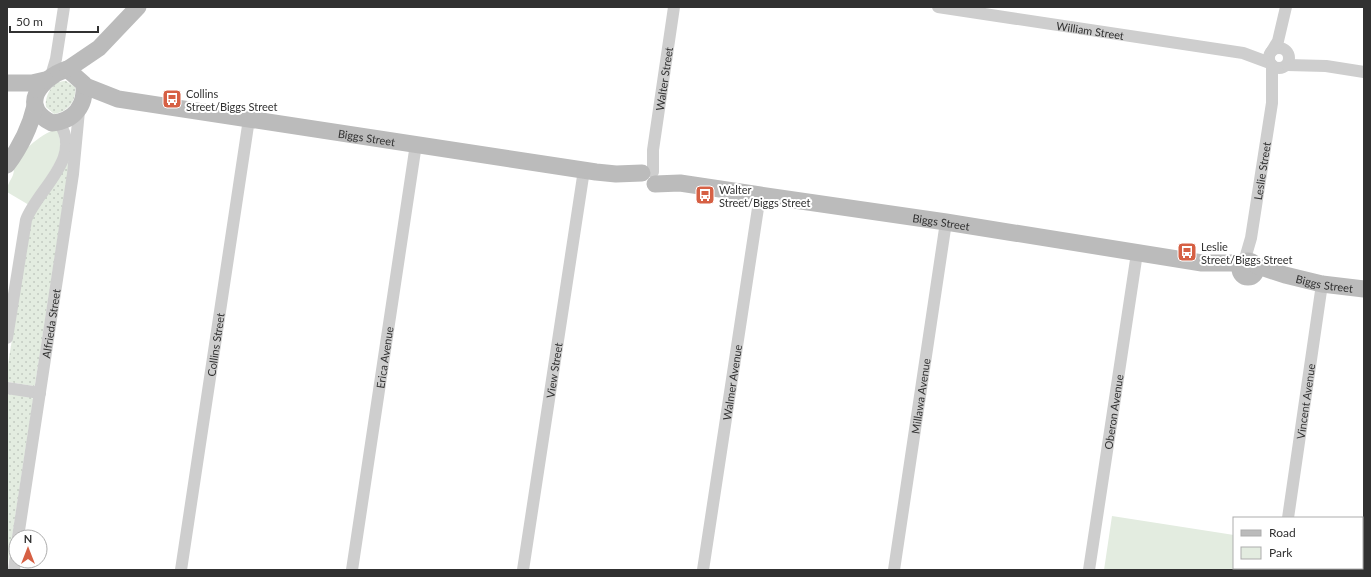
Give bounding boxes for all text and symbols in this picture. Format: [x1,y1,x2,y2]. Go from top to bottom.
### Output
scale bar [10,8,98,34]
text: 50 m [16,14,43,29]
street label: William Street [1056,18,1125,41]
street label: Walter Street [652,46,675,111]
place label: Collins Street/Biggs Street [186,87,278,113]
bus stop icon: Collins Street/Biggs Street [161,88,183,110]
street label: Biggs Street [337,126,396,148]
street label: Leslie Street [1251,141,1272,201]
place label: Walter Street/Biggs Street [719,183,811,209]
bus stop icon: Walter Street/Biggs Street [694,184,716,206]
street label: Biggs Street [912,211,971,232]
place label: Leslie Street/Biggs Street [1201,240,1293,266]
bus stop icon: Leslie Street/Biggs Street [1176,241,1198,263]
street label: Biggs Street [1295,271,1354,294]
street label: Alfrieda Street [39,288,62,359]
street label: Collins Street [204,312,226,377]
street label: Erica Avenue [373,325,395,389]
street label: View Street [543,342,564,399]
street label: Walmer Avenue [719,343,744,421]
street label: Millawa Avenue [908,357,932,435]
street label: Vincent Avenue [1293,362,1317,440]
street label: Oberon Avenue [1101,373,1125,450]
legend [1233,517,1363,569]
text: Road [1269,525,1296,540]
north arrow [8,529,48,569]
text: N [24,532,32,545]
text: Park [1269,545,1293,560]

